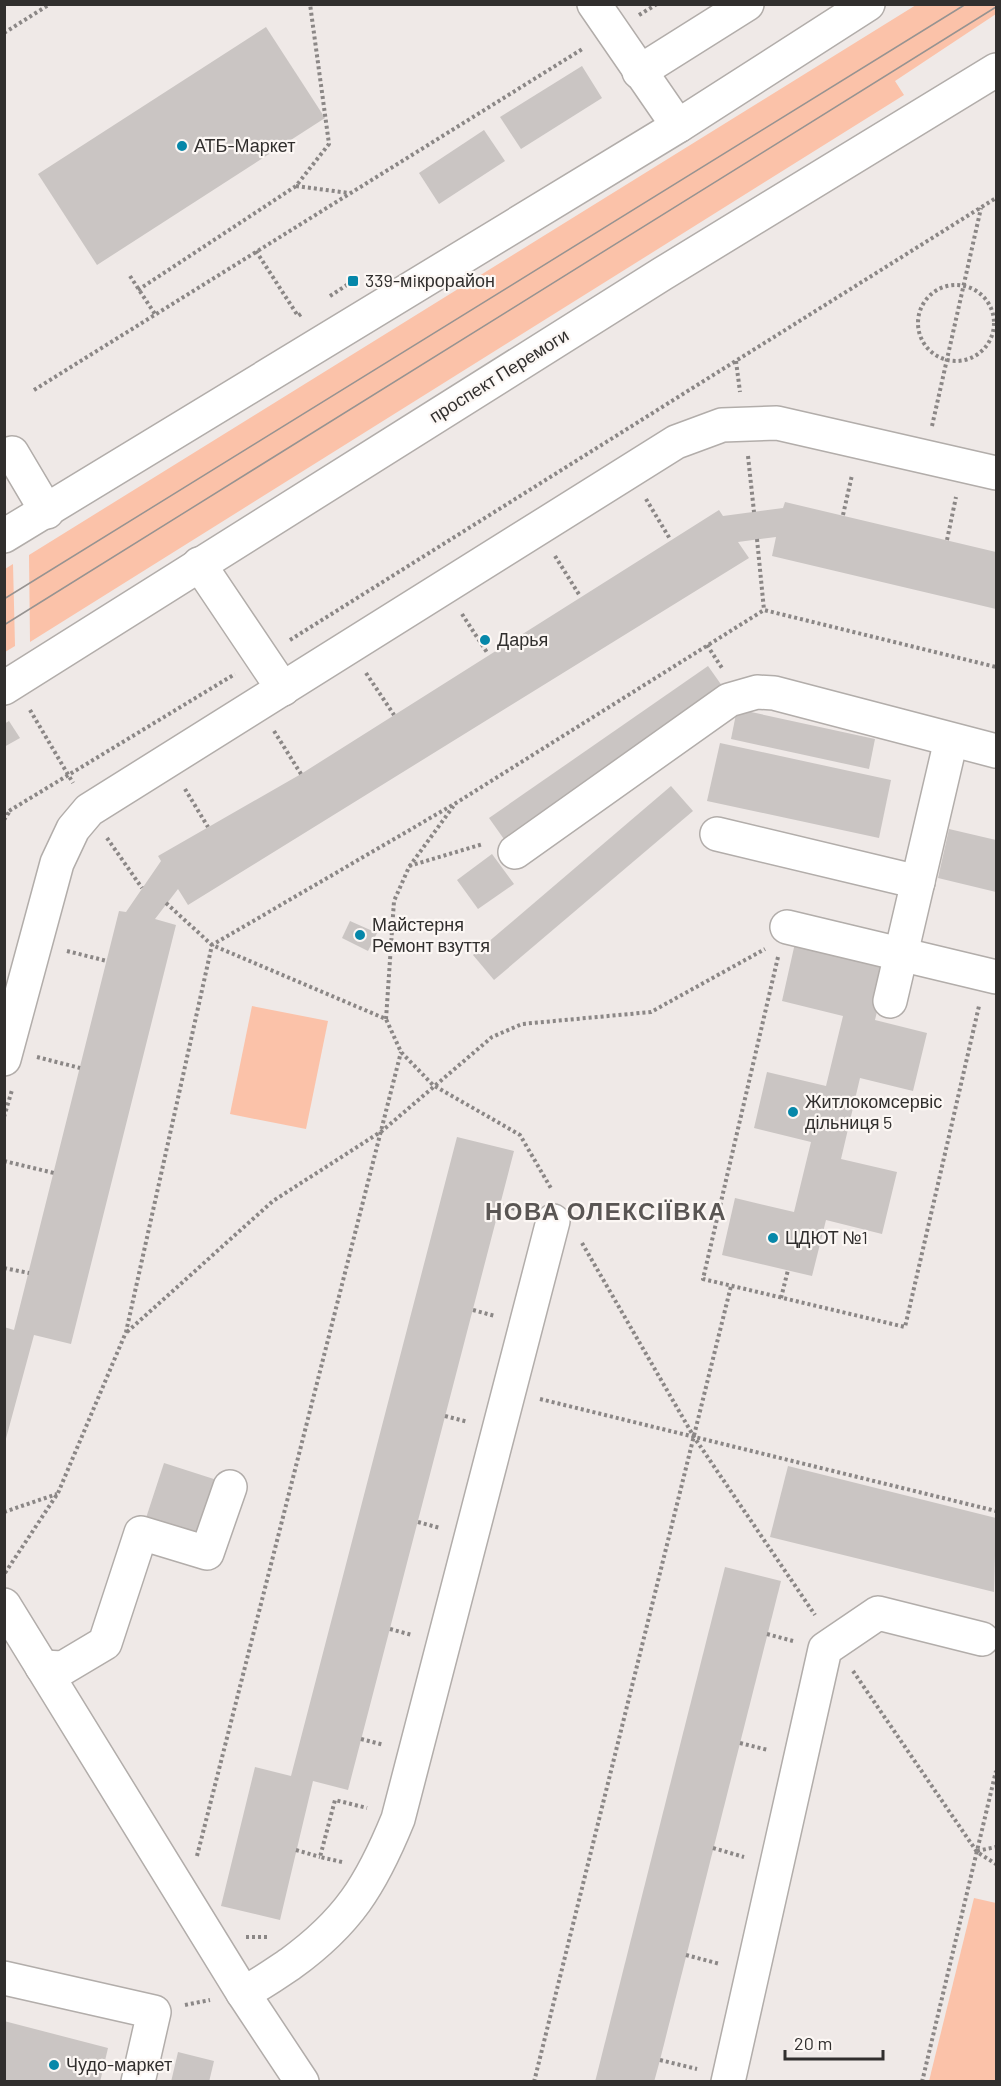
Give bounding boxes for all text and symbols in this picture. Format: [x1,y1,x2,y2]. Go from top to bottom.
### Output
place label: АТБ-Маркет [194,134,295,156]
marker: АТБ-Маркет [175,139,189,153]
place label: 339-мiкрорайон [365,269,495,291]
marker: 339-мiкрорайон [346,274,360,288]
street label: проспект Перемоги [425,323,572,427]
place label: Дарья [497,628,548,650]
marker: Дарья [478,633,492,647]
place label: Майстерня Ремонт взуття [372,913,490,956]
marker: Майстерня Ремонт взуття [353,928,367,942]
place label: Житлокомсервіс дільниця 5 [805,1090,942,1133]
marker: Житлокомсервіс дільниця 5 [786,1105,800,1119]
district label: НОВА ОЛЕКСІЇВКА [485,1196,727,1225]
place label: ЦДЮТ №1 [785,1226,868,1248]
marker: ЦДЮТ №1 [766,1231,780,1245]
scale bar [785,2023,882,2061]
text: 20 m [794,2032,832,2054]
place label: Чудо-маркет [66,2053,172,2075]
marker: Чудо-маркет [47,2058,61,2072]

